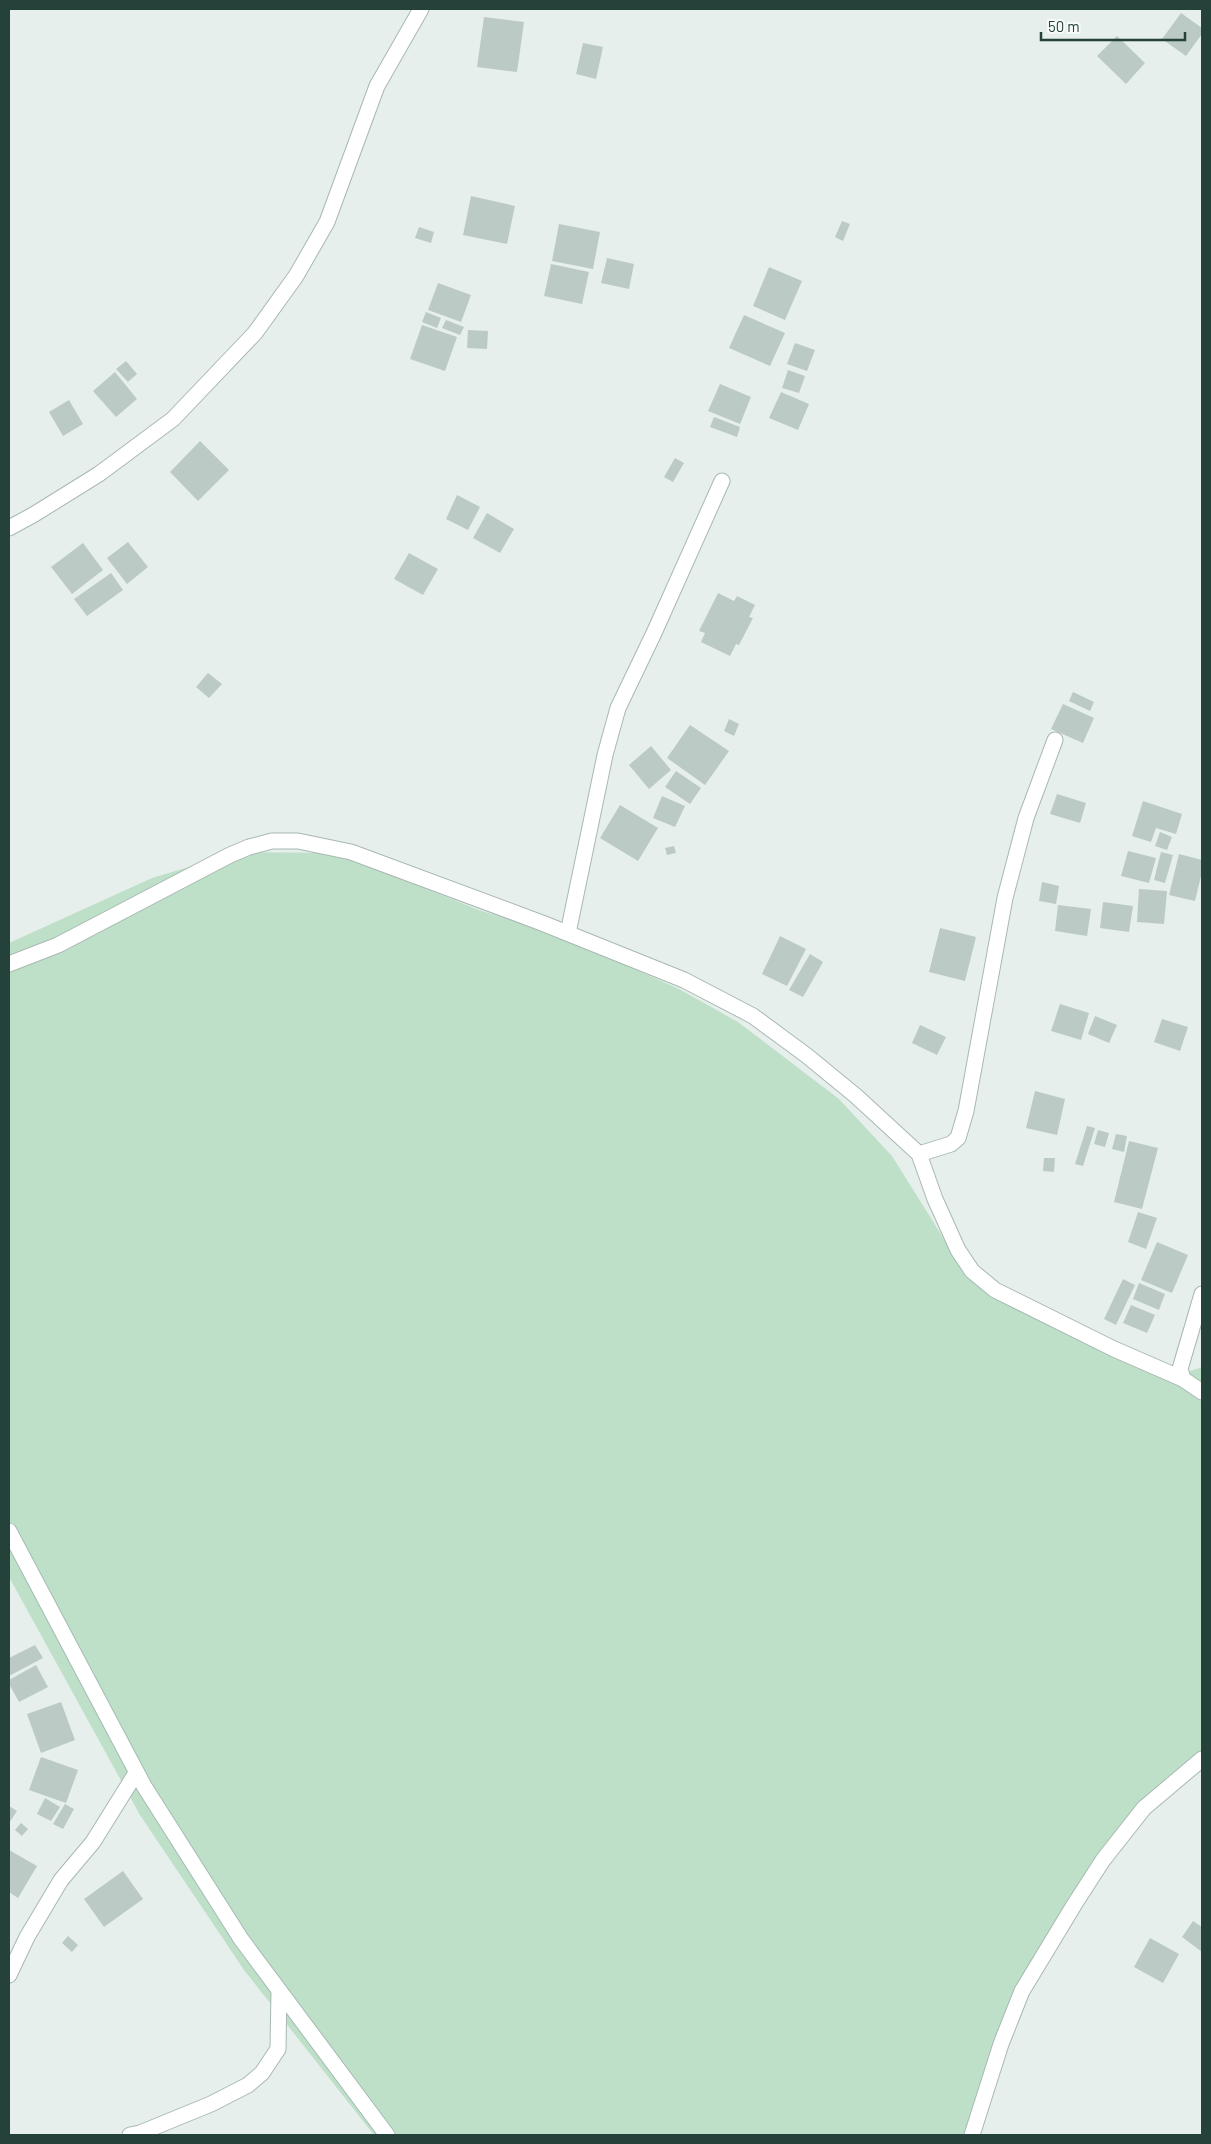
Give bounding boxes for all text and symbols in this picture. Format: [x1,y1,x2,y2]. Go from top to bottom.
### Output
scale bar [1041,10,1185,42]
text: 50 m [1048,17,1080,35]

